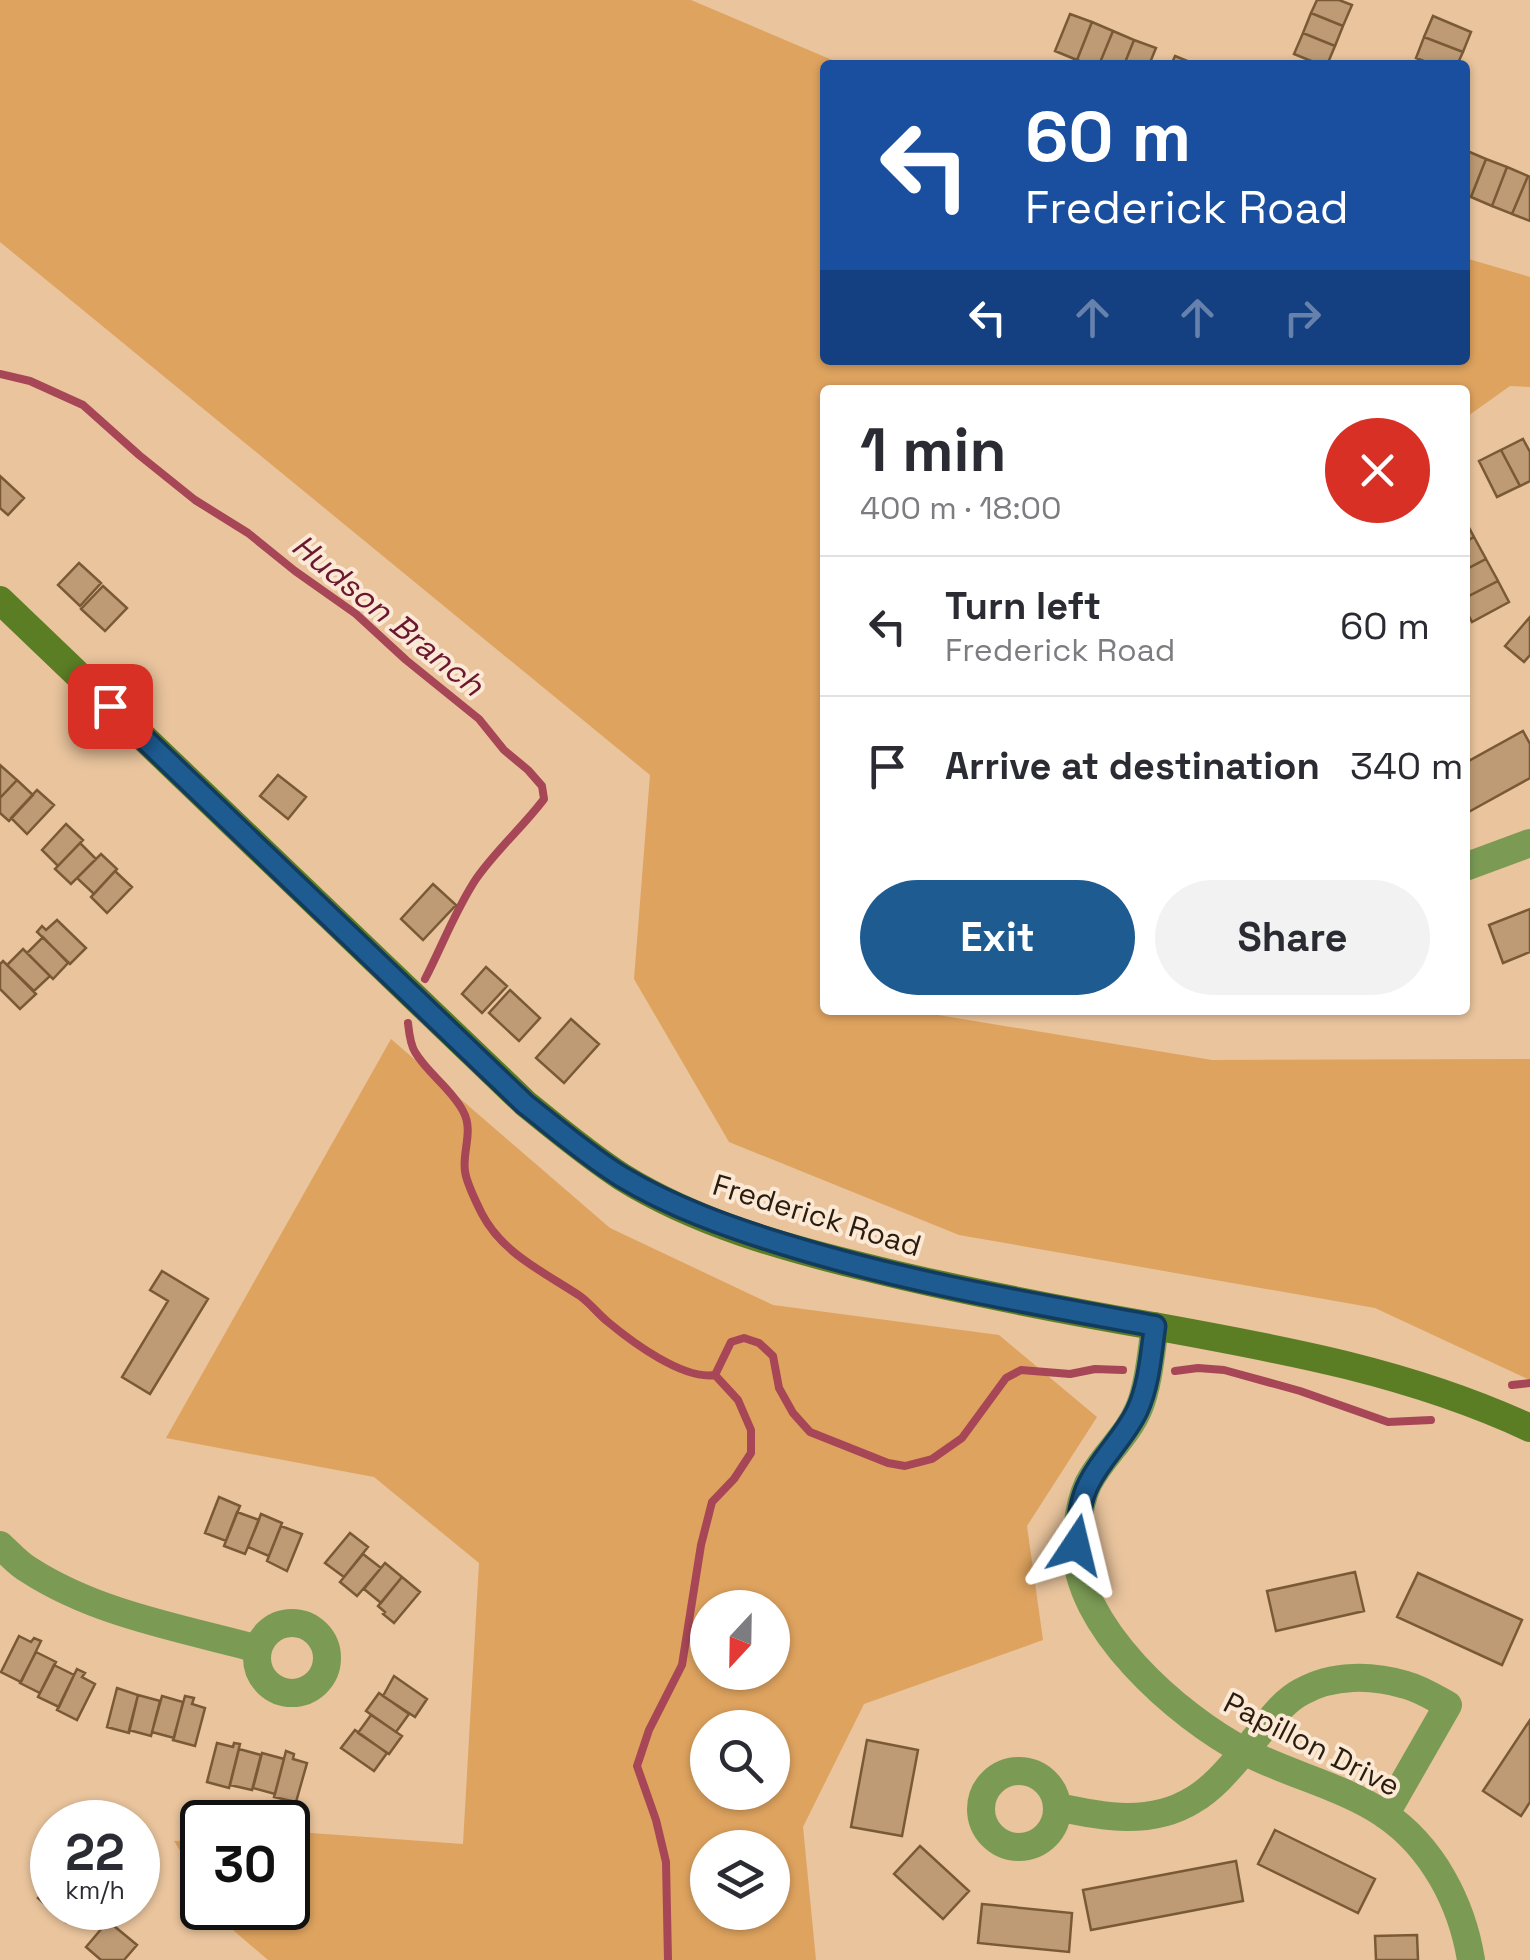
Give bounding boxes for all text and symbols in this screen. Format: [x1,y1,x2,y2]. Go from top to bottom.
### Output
text: 60 m [1025,92,1191,181]
icon: left [860,100,990,230]
text: Frederick Road [1025,179,1349,236]
icon: left [960,290,1015,345]
icon: ahead [1065,290,1120,345]
icon: ahead [1170,290,1225,345]
icon: right [1275,290,1330,345]
text: 1 min [860,412,1007,489]
button: close [1325,418,1430,523]
text: 400 m · 18:00 [860,488,1062,528]
water label: Hudson Branch [284,525,493,705]
text: Turn left [945,582,1101,630]
icon: left [860,599,915,654]
text: 60 m [1340,602,1430,650]
text: Frederick Road [945,630,1175,670]
pin [68,664,153,749]
icon: arrive [83,679,138,734]
icon: arrive [860,739,915,794]
text: Arrive at destination [945,742,1320,790]
text: 340 m [1350,742,1464,790]
button: Exit [860,880,1135,995]
button: Share [1155,880,1430,995]
street label: Frederick Road [708,1165,926,1265]
position arrow [1024,1493,1128,1597]
north arrow [690,1590,790,1690]
map controls [690,1590,790,1930]
street label: Papillon Drive [1217,1683,1407,1805]
button: search [690,1710,790,1810]
speed limit sign: 30 [180,1800,310,1930]
text: 22 [65,1821,125,1885]
button: layers [690,1830,790,1930]
text: km/h [65,1874,125,1906]

